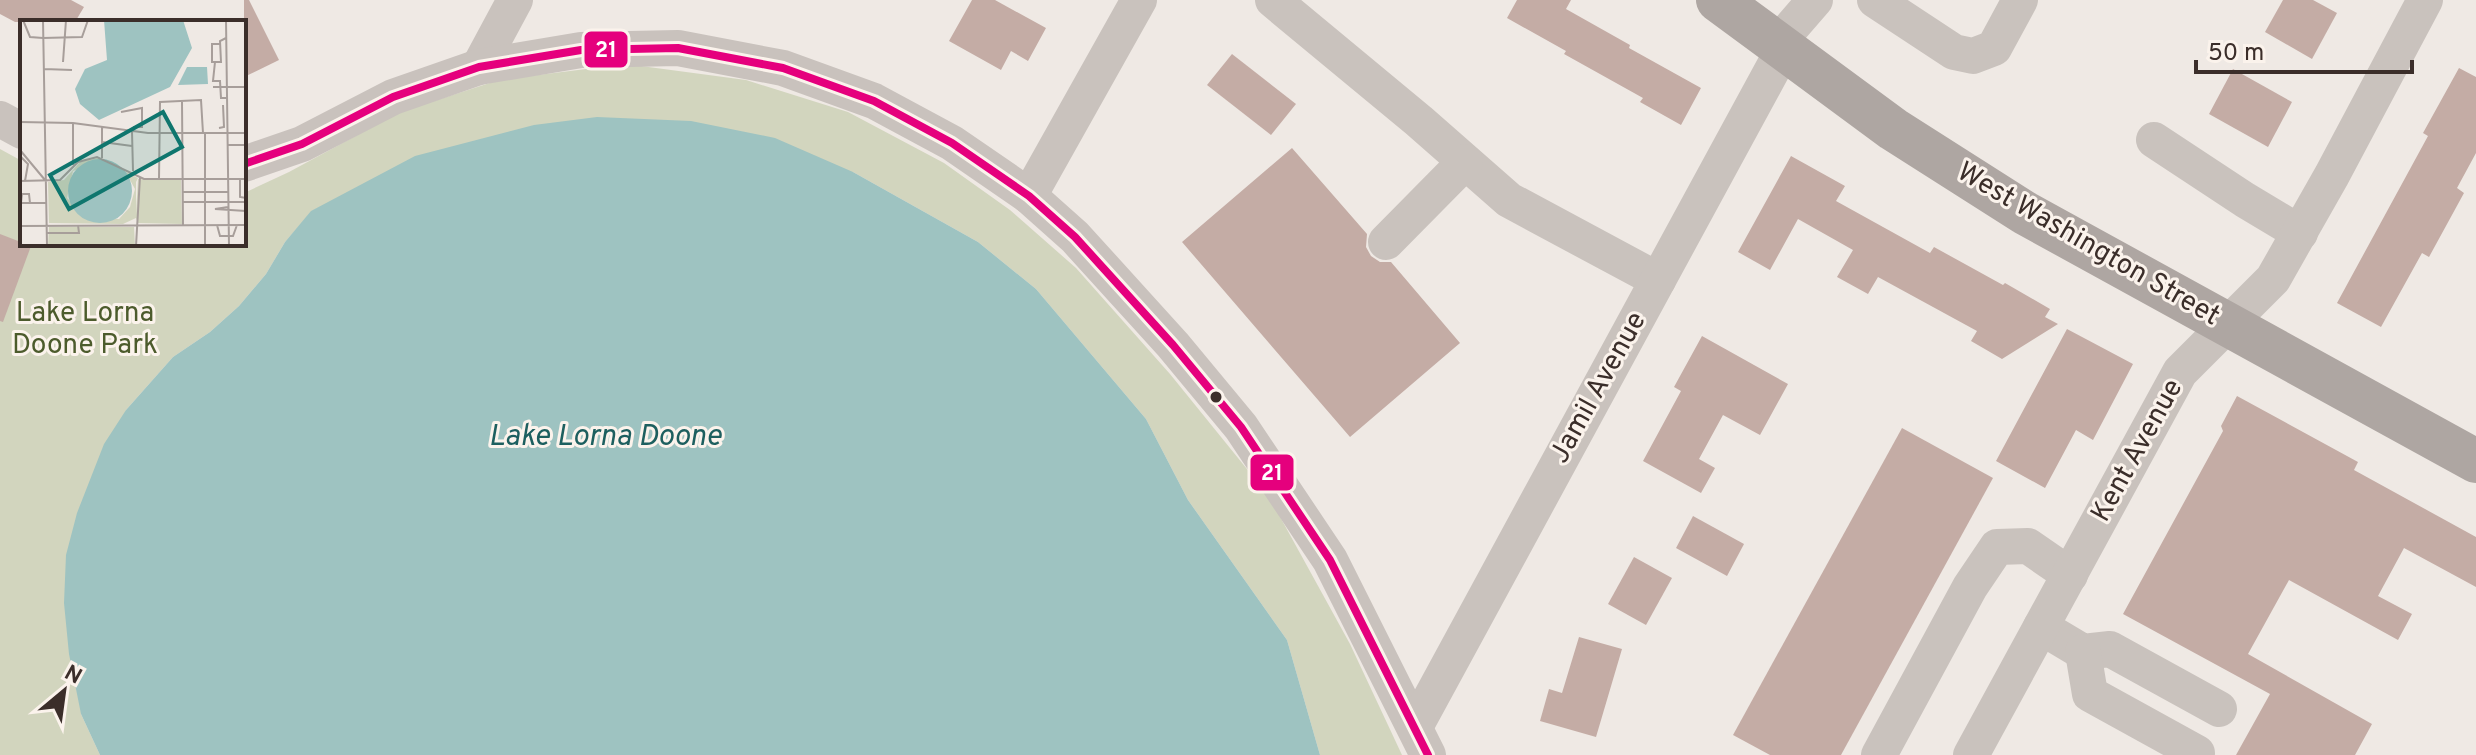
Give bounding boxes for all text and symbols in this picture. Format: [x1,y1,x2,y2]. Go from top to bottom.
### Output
inset map [20,20,246,246]
scale bar [2196,24,2412,74]
line badge: 21 [583,30,629,69]
text: 21 [595,38,617,65]
text: 50 m [2208,39,2264,69]
street label: West Washington Street [1950,155,2226,335]
park label: Lake Lorna Doone Park [12,296,158,364]
street label: Jamil Avenue [1543,306,1655,470]
street label: Kent Avenue [2084,373,2192,529]
unlabelled marker [1208,389,1224,405]
water label: Lake Lorna Doone [488,419,722,456]
line badge: 21 [1249,453,1295,492]
text: 21 [1261,461,1283,488]
north arrow [24,651,104,731]
text: N [59,660,86,691]

